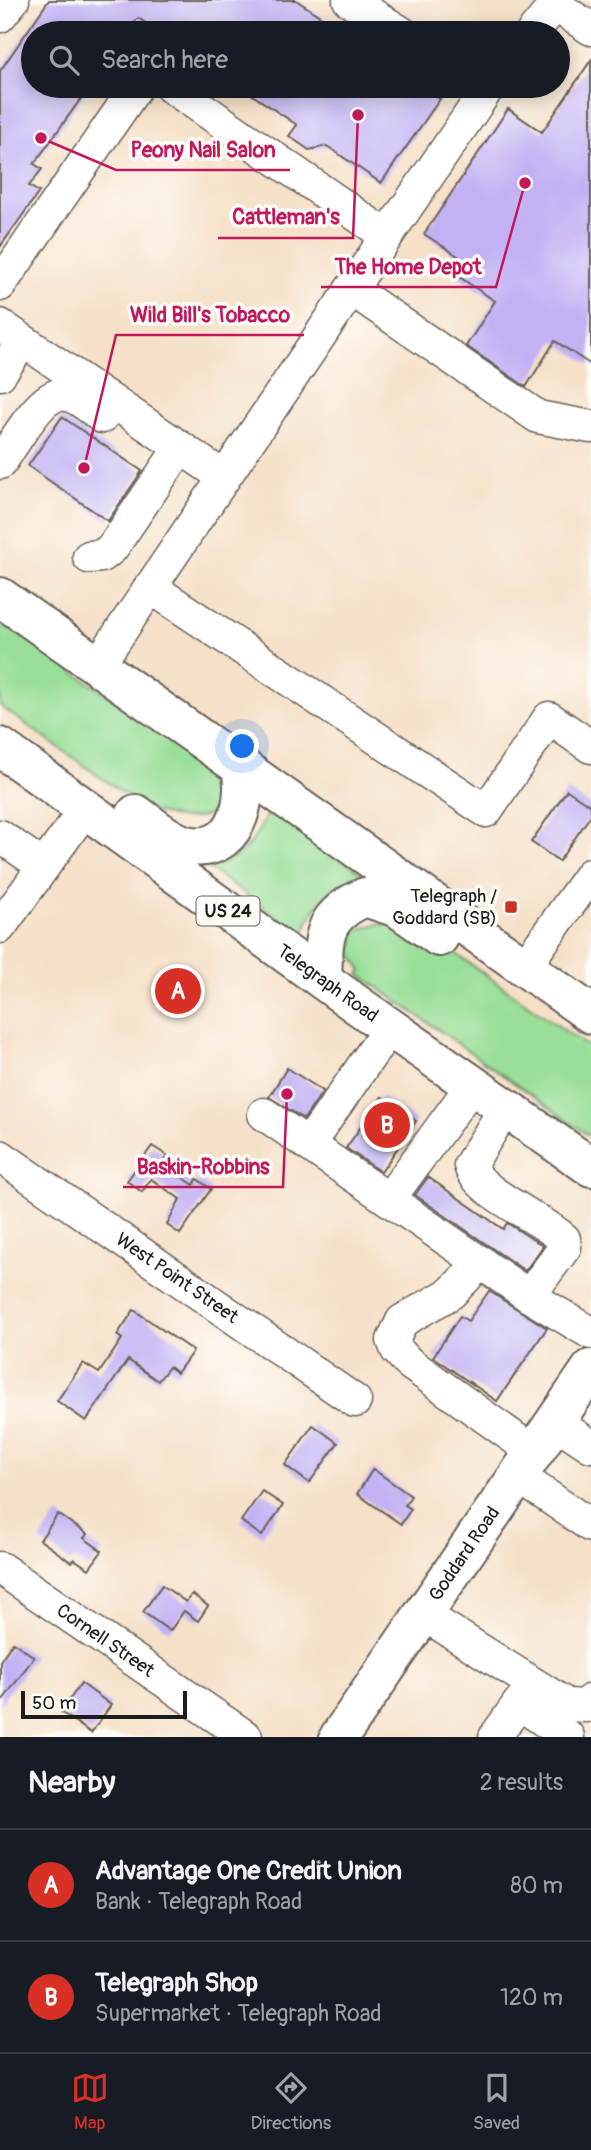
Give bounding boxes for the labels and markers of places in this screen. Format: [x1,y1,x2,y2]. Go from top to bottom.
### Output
callout: Peony Nail Salon [116,128,290,170]
callout: Cattleman's [218,196,353,238]
callout: The Home Depot [321,245,496,287]
callout: Wild Bill's Tobacco [116,293,304,335]
place label: Telegraph / Goddard (SB) [392,884,497,930]
marker: Telegraph / Goddard (SB) [503,899,519,915]
pin: A [155,965,201,1017]
pin: B [364,1099,410,1151]
callout: Baskin-Robbins [123,1145,283,1187]

